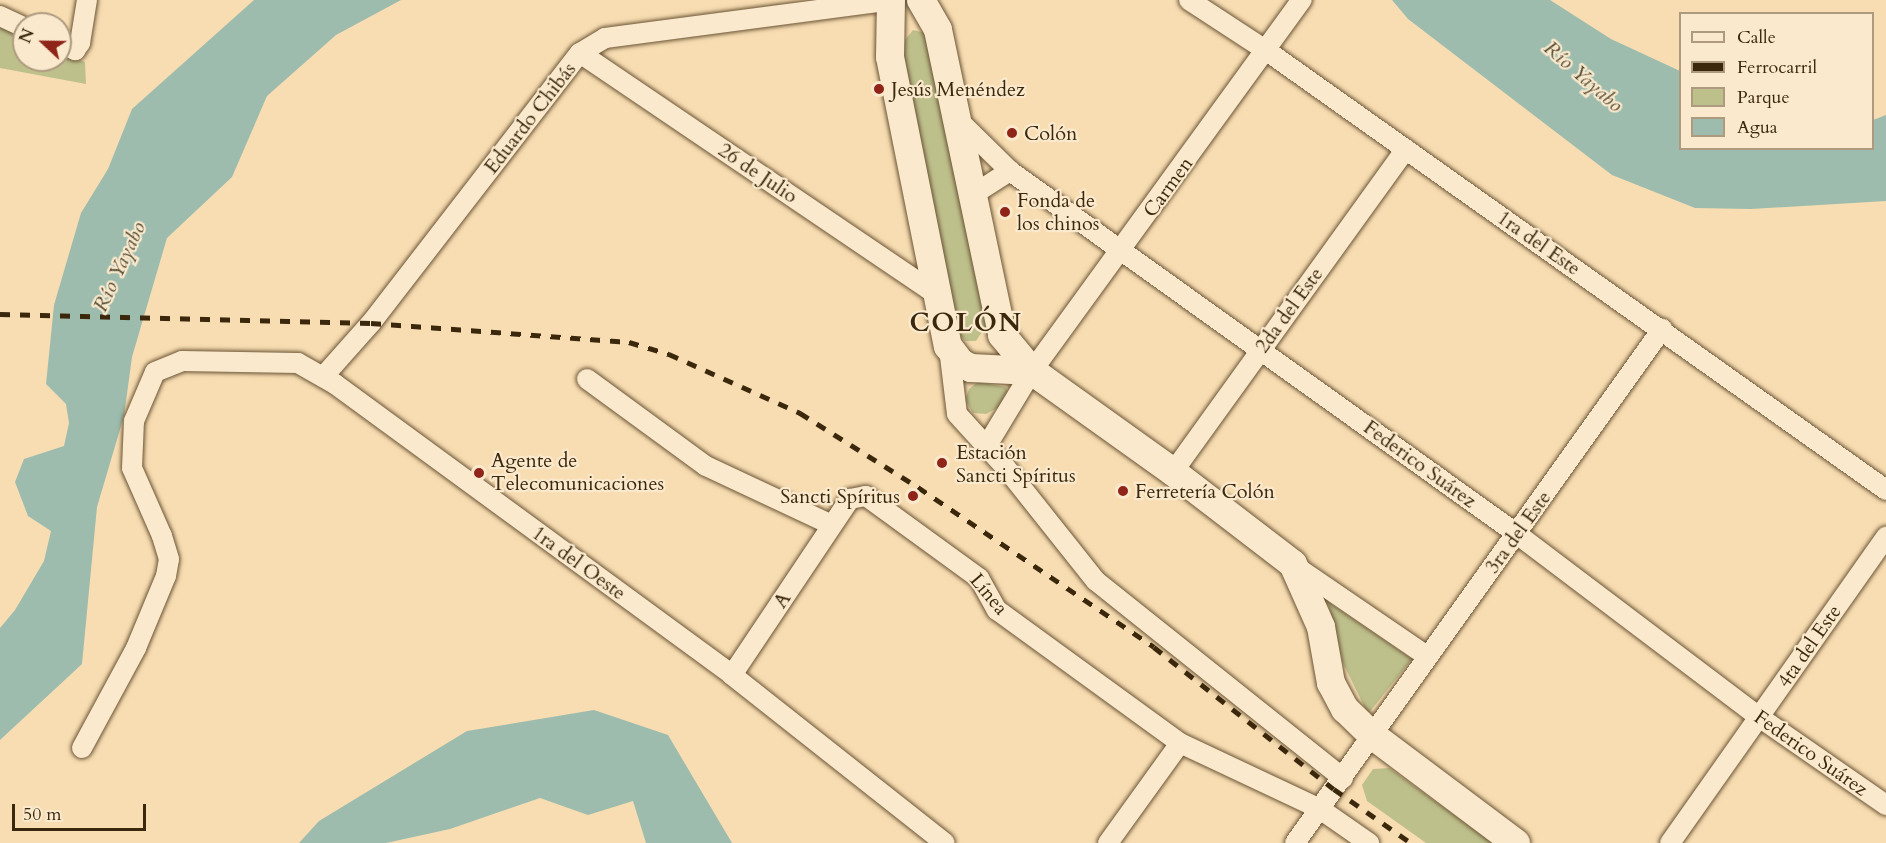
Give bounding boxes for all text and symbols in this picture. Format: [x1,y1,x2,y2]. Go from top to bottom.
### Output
north arrow [12,12,72,72]
legend [1679,12,1874,150]
text: N [14,25,40,47]
text: Calle [1737,25,1776,50]
water label: Río Yayabo [1538,36,1628,118]
text: Ferrocarril [1737,55,1817,80]
street label: Eduardo Chibás [479,58,581,178]
place label: Jesús Menéndez [891,77,1025,101]
marker: Jesús Menéndez [872,82,886,96]
text: Parque [1737,85,1790,110]
text: Agua [1737,115,1778,140]
place label: Colón [1024,121,1077,145]
marker: Colón [1005,126,1019,140]
street label: 26 de Julio [714,138,802,208]
street label: Carmen [1138,152,1198,222]
place label: Fonda de los chinos [1017,189,1100,236]
marker: Fonda de los chinos [998,205,1012,219]
street label: 1ra del Este [1493,206,1585,280]
water label: Río Yayabo [88,218,152,316]
street label: 2da del Este [1250,263,1328,357]
district label: COLÓN [909,307,1023,339]
street label: Federico Suárez [1359,415,1481,513]
place label: Estación Sancti Spíritus [956,440,1076,487]
place label: Agente de Telecomunicaciones [491,449,664,496]
marker: Estación Sancti Spíritus [933,454,951,472]
marker: Agente de Telecomunicaciones [472,466,486,480]
place label: Ferretería Colón [1135,479,1275,503]
place label: Sancti Spíritus [780,484,900,508]
marker: Ferretería Colón [1116,484,1130,498]
street label: 3ra del Este [1480,486,1556,578]
marker: Sancti Spíritus [904,487,922,505]
street label: 1ra del Oeste [527,521,631,605]
street label: Línea [965,568,1013,620]
street label: A [768,587,796,613]
street label: 4ta del Este [1772,600,1846,692]
street label: Federico Suárez [1749,705,1873,801]
scale bar [15,792,148,830]
text: 50 m [23,802,62,827]

